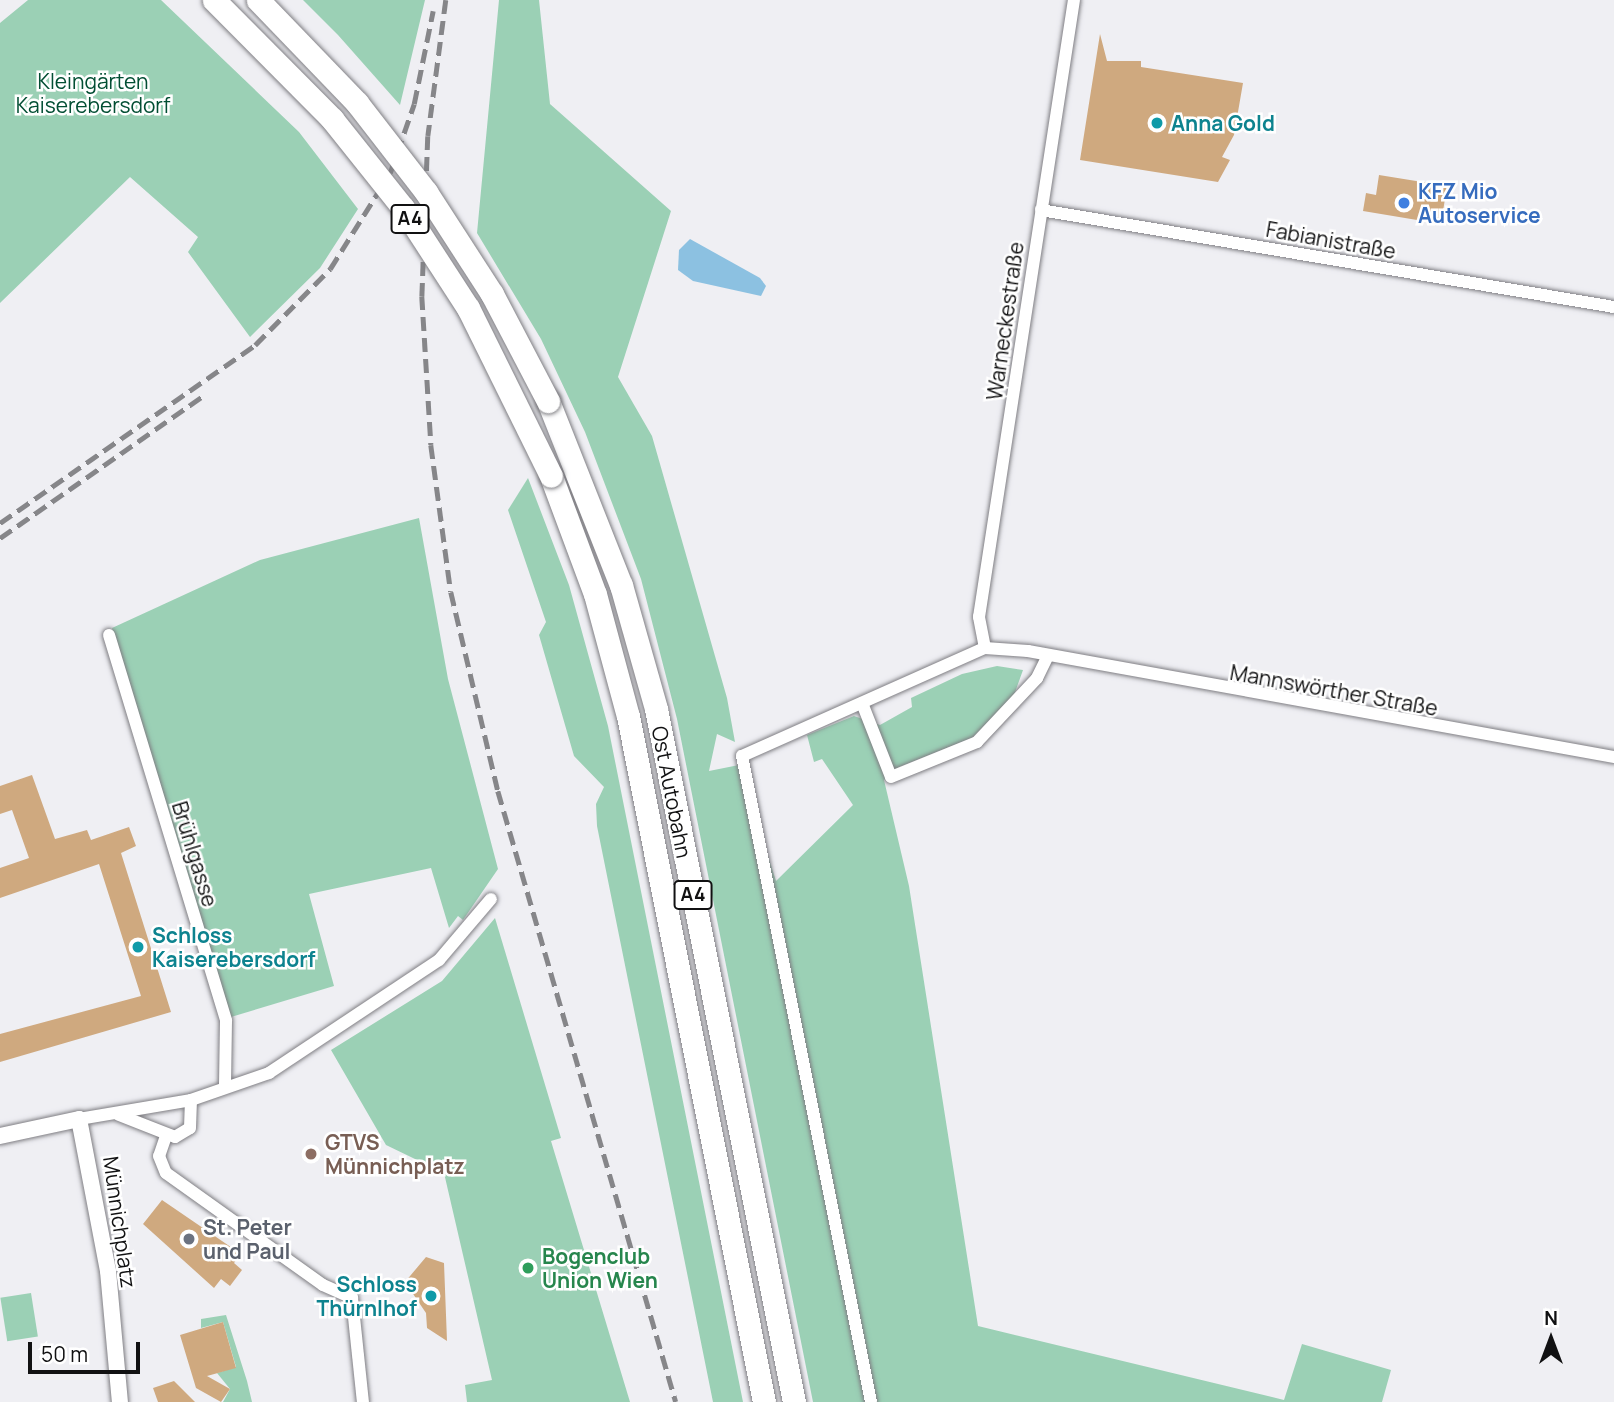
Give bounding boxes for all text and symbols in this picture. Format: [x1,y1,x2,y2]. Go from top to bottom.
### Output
park label: Kleingärten Kaiserebersdorf [16,68,170,118]
place label: Anna Gold [1171,110,1275,136]
marker: Anna Gold [1149,115,1165,131]
place label: KFZ Mio Autoservice [1418,178,1541,228]
marker: KFZ Mio Autoservice [1396,195,1412,211]
road number: A4 [389,204,431,234]
street label: Fabianistraße [1264,216,1398,264]
street label: Warneckestraße [981,240,1029,402]
street label: Mannswörther Straße [1228,659,1440,721]
street label: Ost Autobahn [647,724,697,860]
street label: Brühlgasse [167,798,223,910]
road number: A4 [672,880,714,911]
place label: Schloss Kaiserebersdorf [152,922,316,972]
marker: Schloss Kaiserebersdorf [130,939,146,955]
place label: GTVS Münnichplatz [325,1129,465,1179]
marker: GTVS Münnichplatz [303,1146,319,1162]
street label: Münnichplatz [98,1155,142,1289]
place label: St. Peter und Paul [203,1214,292,1264]
marker: St. Peter und Paul [181,1231,197,1247]
place label: Bogenclub Union Wien [542,1243,658,1293]
marker: Bogenclub Union Wien [520,1260,536,1276]
place label: Schloss Thürnlhof [317,1271,417,1321]
marker: Schloss Thürnlhof [423,1288,439,1304]
north arrow [1516,1304,1586,1374]
text: N [1544,1305,1558,1331]
scale bar [32,1328,144,1372]
text: 50 m [41,1340,88,1368]

